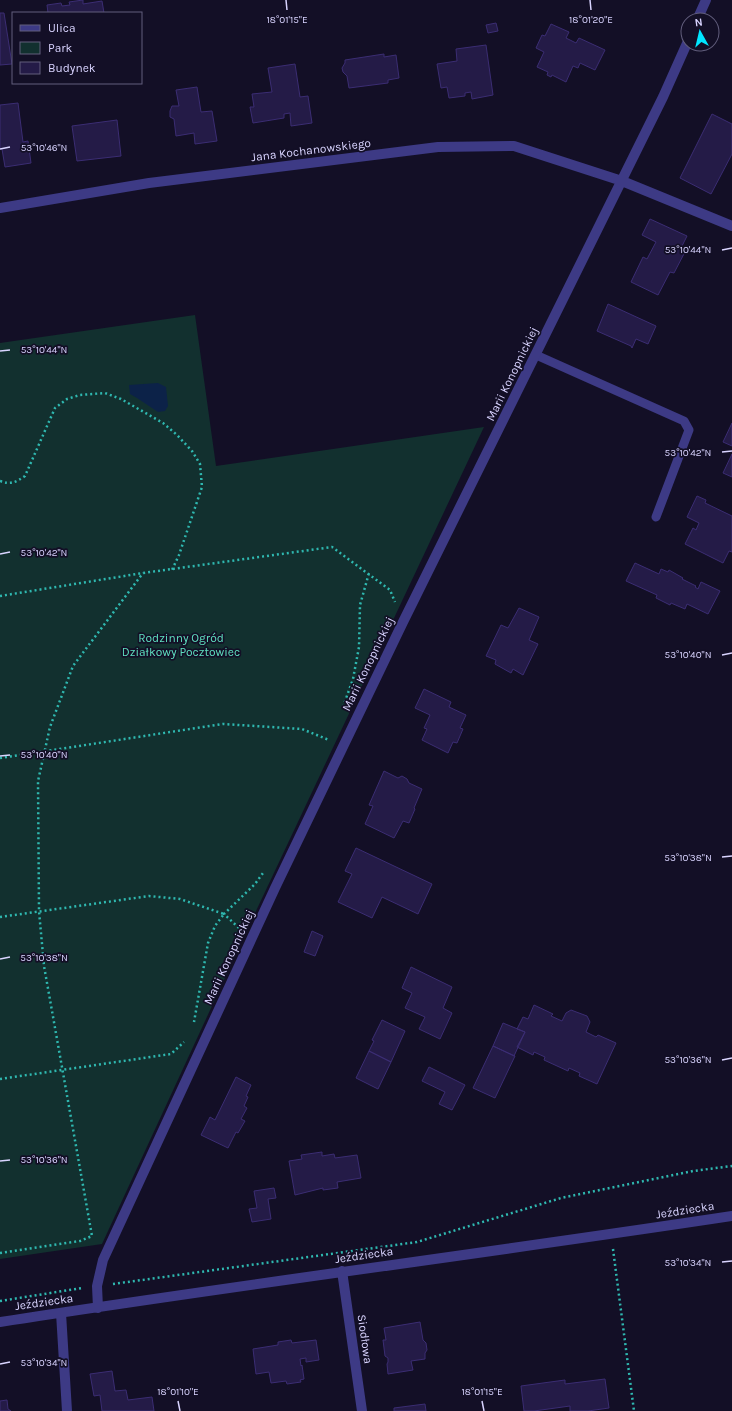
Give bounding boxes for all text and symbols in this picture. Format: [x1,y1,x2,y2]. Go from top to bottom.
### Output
legend [12,12,142,84]
north arrow [680,12,720,52]
text: 18°01'15"E [266,14,308,26]
text: 18°01'20"E [569,14,613,26]
text: N [694,16,703,30]
text: Ulica [48,21,76,35]
text: Park [48,41,73,55]
text: Budynek [48,61,96,75]
street label: Jana Kochanowskiego [250,136,372,164]
text: 53°10'46"N [21,142,67,154]
text: 53°10'44"N [665,244,711,256]
street label: Marii Konopnickiej [483,325,541,423]
text: 53°10'44"N [21,344,67,356]
text: 53°10'42"N [665,447,711,459]
text: 53°10'42"N [21,547,67,559]
street label: Marii Konopnickiej [339,615,397,713]
park label: Rodzinny Ogród Działkowy Pocztowiec [122,631,240,659]
text: 53°10'40"N [665,649,711,661]
text: 53°10'40"N [21,749,67,761]
text: 53°10'38"N [664,852,712,864]
street label: Marii Konopnickiej [201,907,257,1007]
text: 53°10'38"N [20,952,68,964]
text: 53°10'36"N [664,1054,712,1066]
text: 53°10'36"N [20,1154,68,1166]
street label: Jeździecka [655,1198,715,1222]
street label: Jeździecka [334,1244,394,1266]
text: 53°10'34"N [665,1257,711,1269]
street label: Jeździecka [14,1291,74,1313]
street label: Siodłowa [355,1313,375,1365]
text: 53°10'34"N [21,1357,67,1369]
text: 18°01'10"E [157,1386,199,1398]
text: 18°01'15"E [461,1386,503,1398]

